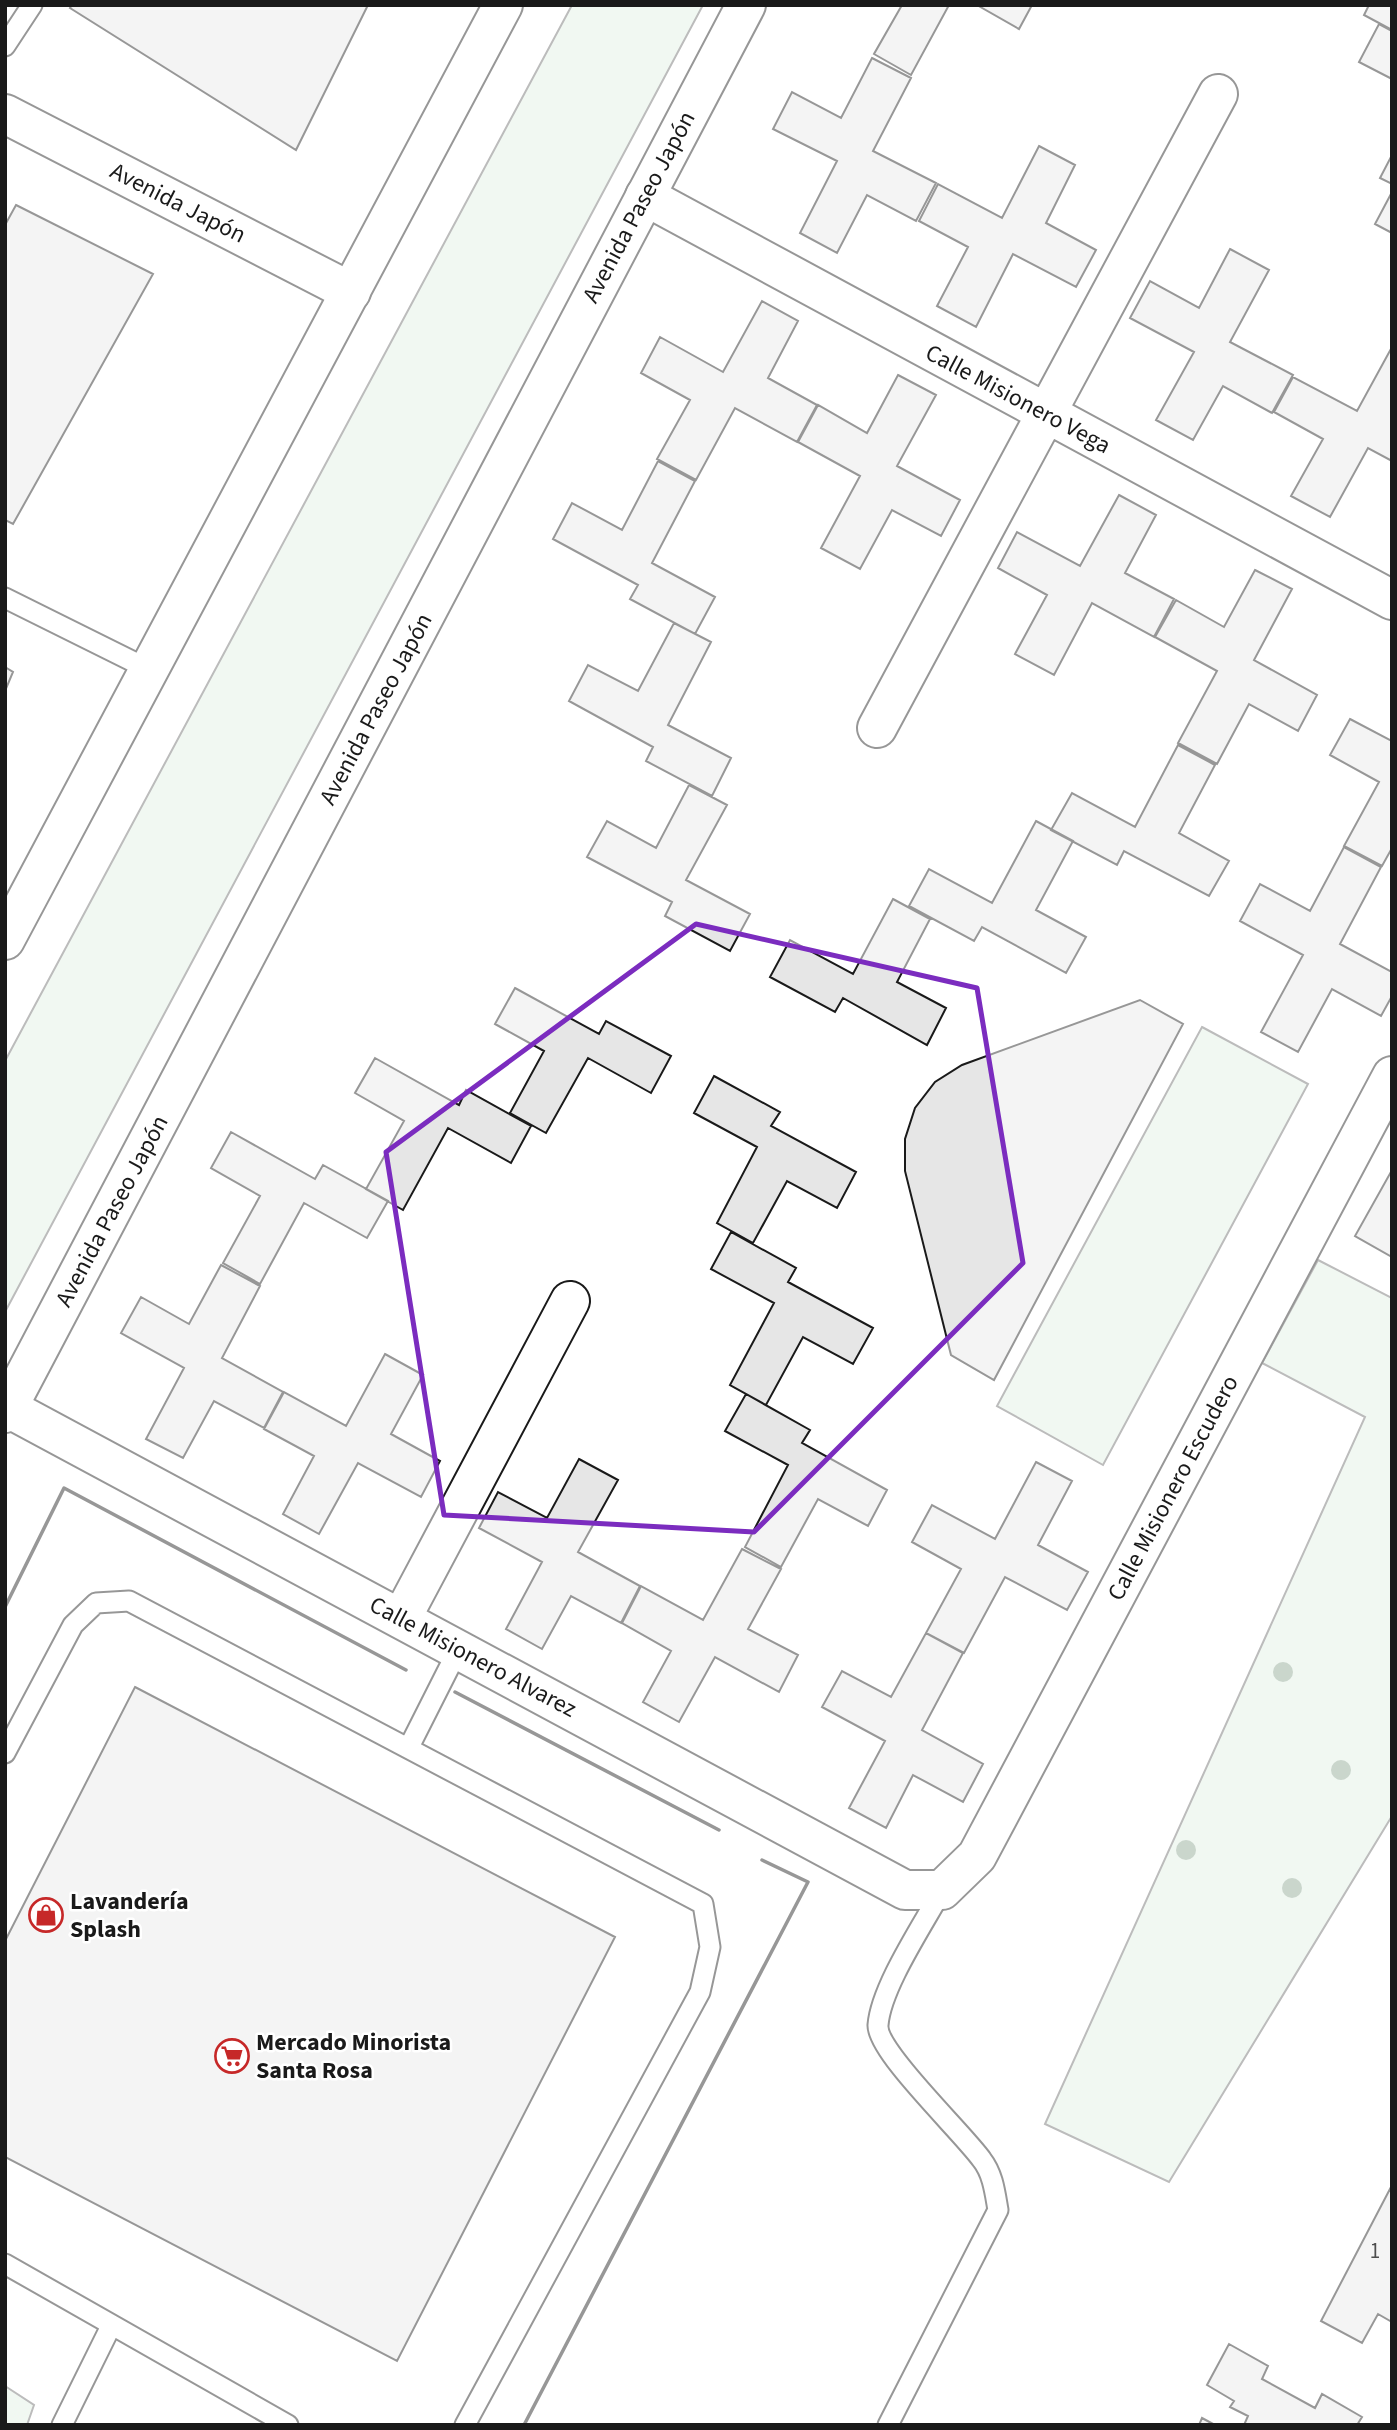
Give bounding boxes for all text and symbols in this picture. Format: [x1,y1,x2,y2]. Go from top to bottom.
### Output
street label: Avenida Paseo Japón [574,105,704,309]
street label: Avenida Japón [104,154,252,252]
street label: Calle Misionero Vega [919,335,1117,463]
street label: Avenida Paseo Japón [311,607,441,811]
street label: Avenida Paseo Japón [47,1109,177,1313]
street label: Calle Misionero Escudero [1099,1369,1247,1607]
street label: Calle Misionero Alvarez [363,1588,583,1726]
place label: Lavandería Splash [70,1884,189,1947]
shop icon: Lavandería Splash [27,1896,65,1934]
place label: Mercado Minorista Santa Rosa [256,2025,451,2088]
supermarket icon: Mercado Minorista Santa Rosa [213,2037,251,2075]
house number: 1 [1370,2236,1380,2266]

